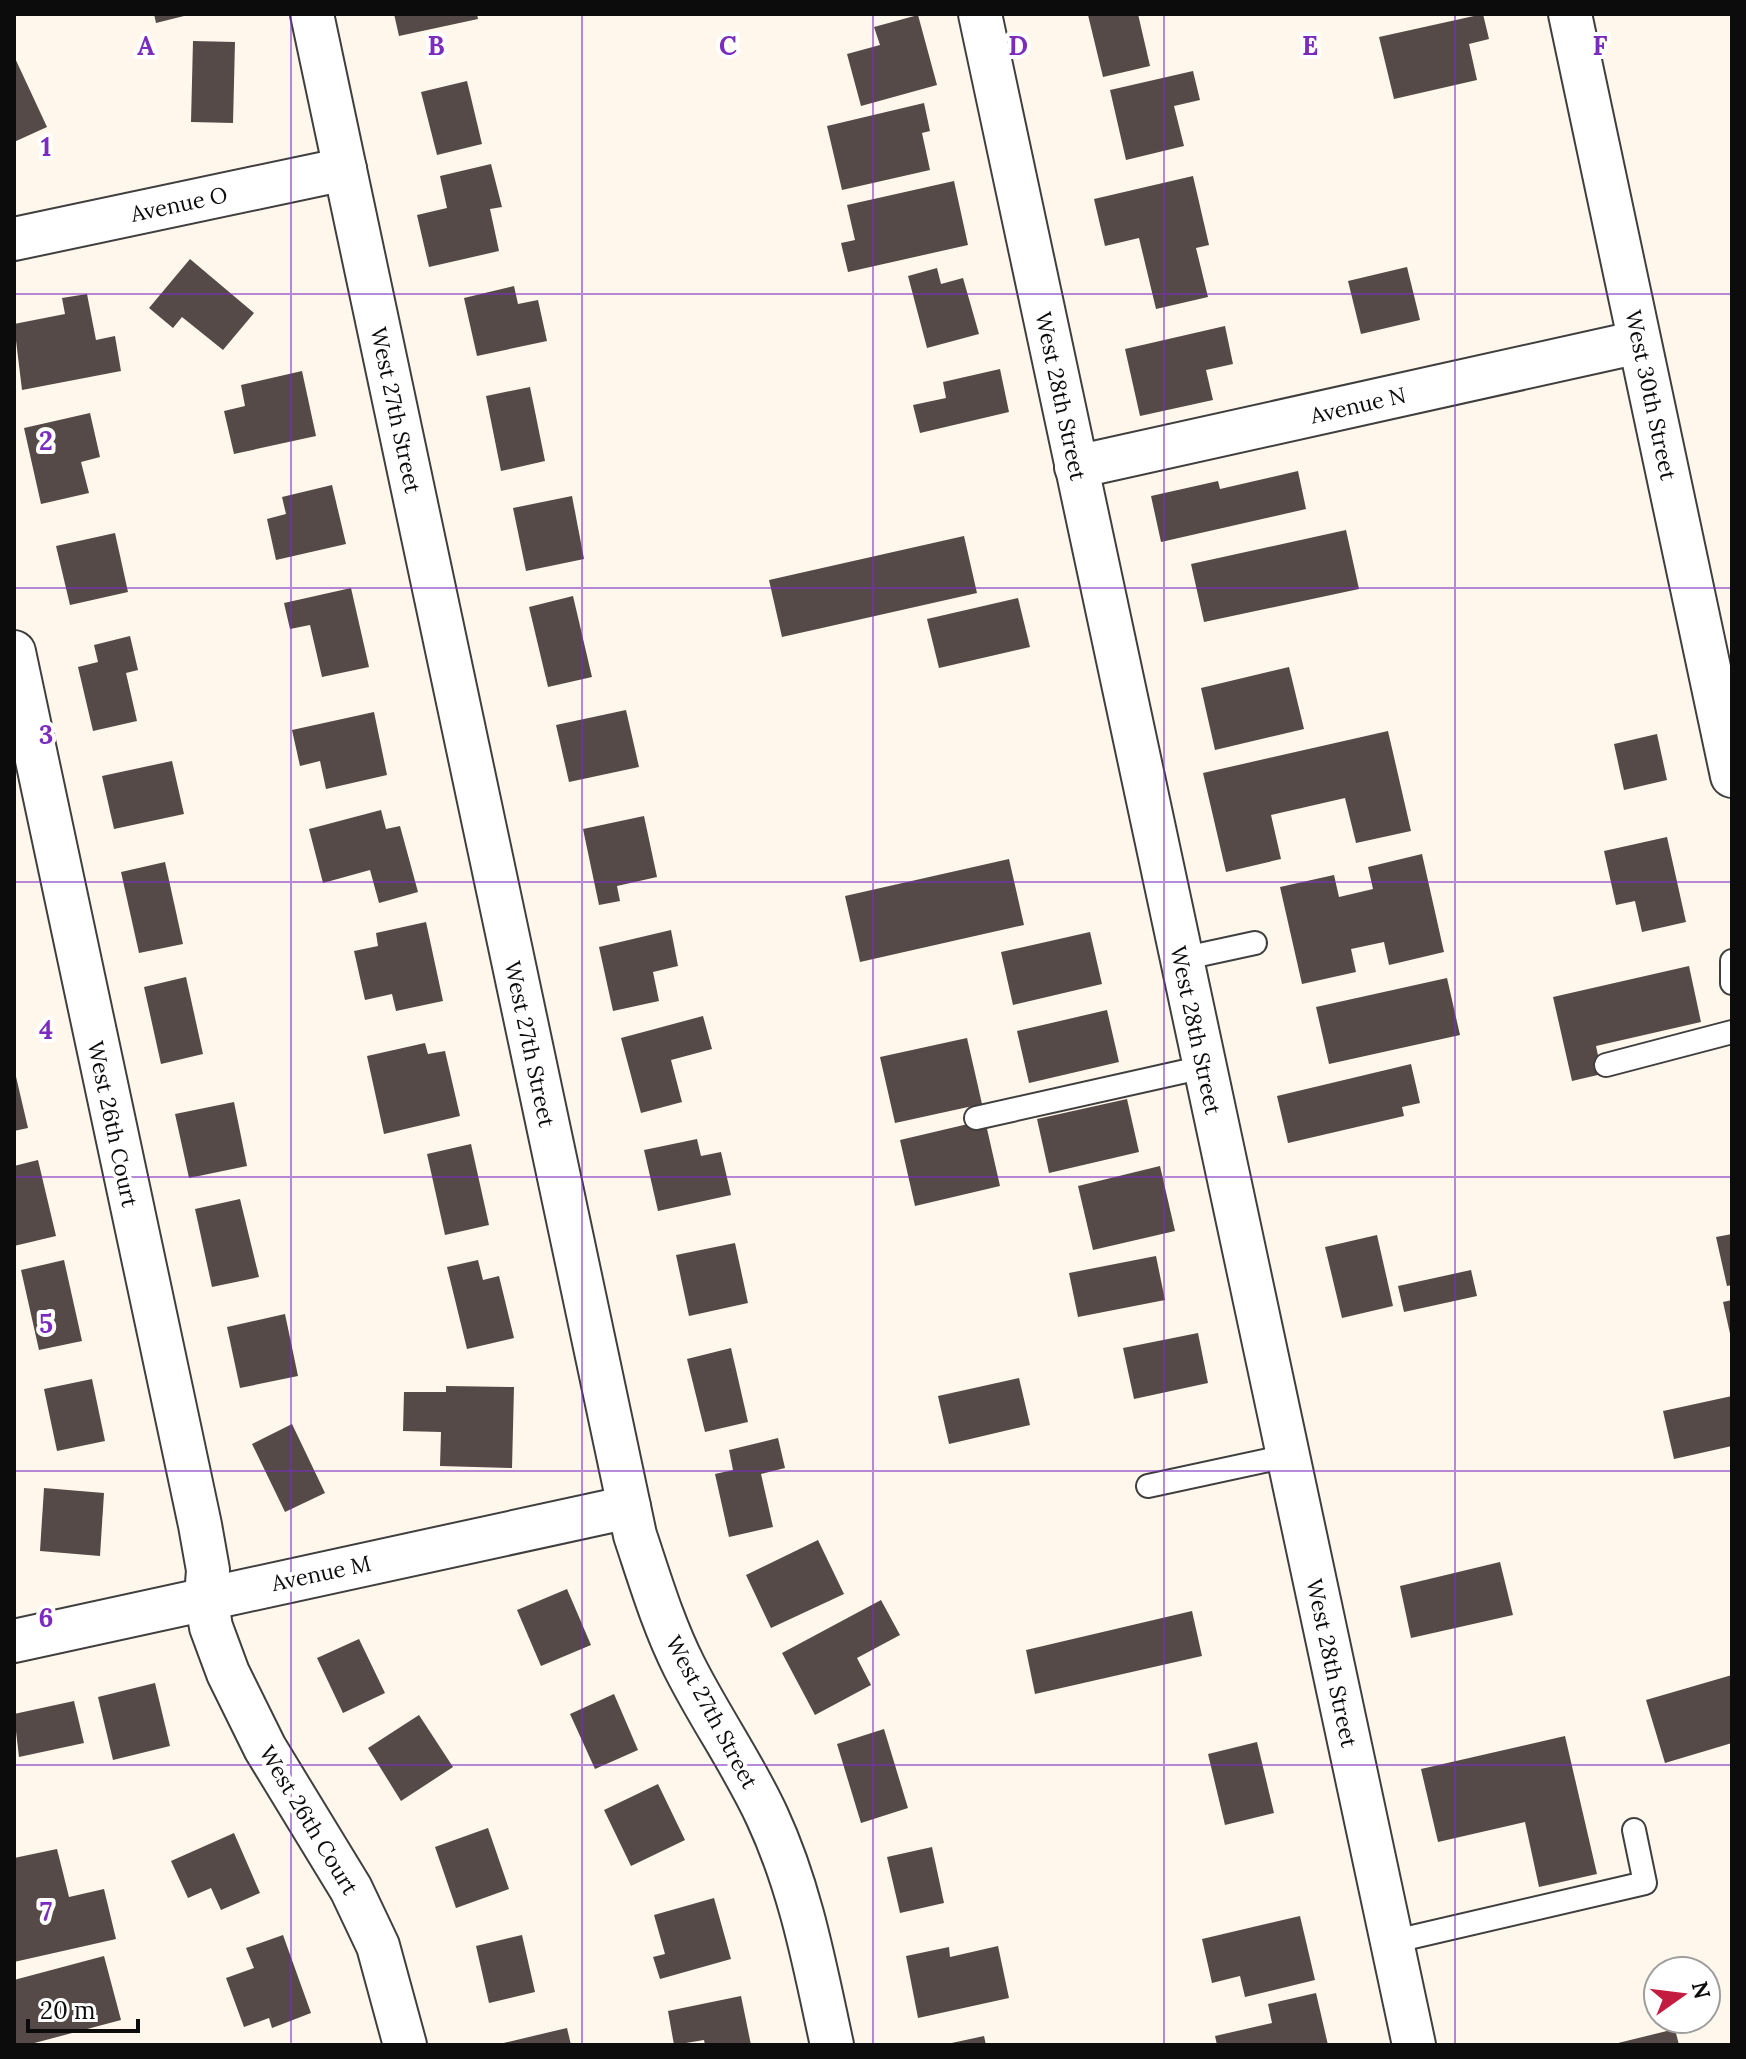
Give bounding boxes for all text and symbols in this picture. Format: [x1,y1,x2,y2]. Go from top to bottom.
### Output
text: A [137,29,155,62]
text: B [427,29,445,62]
text: C [719,29,737,62]
text: D [1008,29,1028,62]
text: E [1302,29,1318,62]
text: F [1593,29,1608,62]
text: 1 [41,130,51,163]
street label: Avenue O [127,180,230,228]
street label: West 30th Street [1619,307,1683,483]
street label: West 28th Street [1029,309,1093,483]
street label: West 27th Street [365,324,427,496]
street label: Avenue N [1307,380,1409,430]
text: 2 [39,424,53,457]
text: 3 [39,718,53,751]
street label: West 28th Street [1164,943,1228,1117]
street label: West 27th Street [499,958,561,1130]
text: 4 [39,1013,53,1046]
street label: West 26th Court [82,1038,144,1210]
text: 5 [39,1307,53,1340]
street label: Avenue M [268,1549,373,1597]
street label: West 28th Street [1300,1576,1364,1750]
text: 6 [39,1601,53,1634]
street label: West 27th Street [660,1631,764,1794]
street label: West 26th Court [253,1740,365,1900]
text: 7 [40,1895,52,1928]
north arrow [1642,1955,1722,2035]
text: N [1686,1979,1717,2002]
scale bar [28,1983,138,2033]
text: 20 m [40,1995,96,2026]

